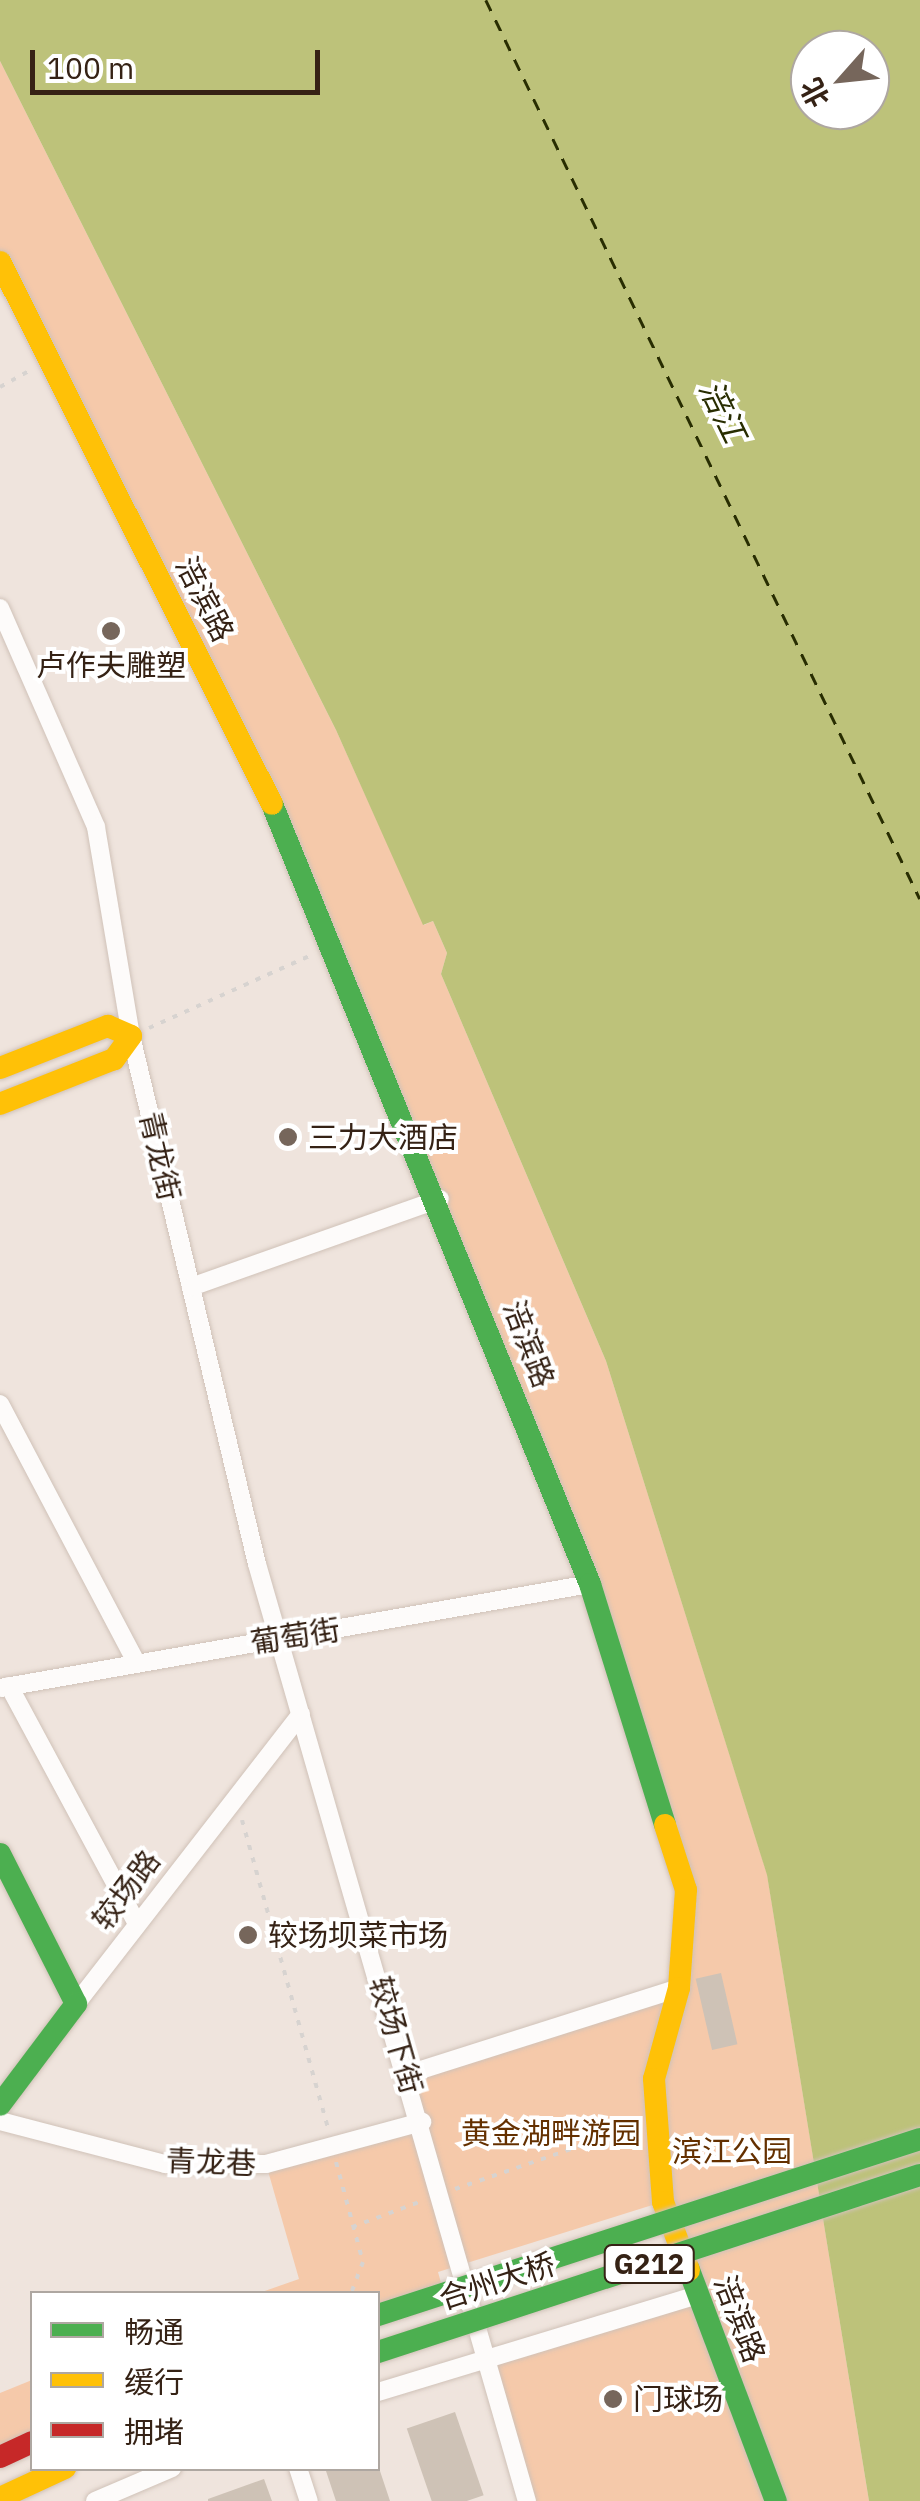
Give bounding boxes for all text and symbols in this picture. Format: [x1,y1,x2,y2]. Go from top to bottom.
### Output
scale bar [35,30,325,92]
north arrow [790,30,890,130]
text: 100 m [47,48,134,87]
text: 北 [792,72,837,114]
water label: 涪江 [692,374,754,448]
street label: 涪滨路 [169,551,241,647]
marker: 卢作夫雕塑 [100,620,122,642]
place label: 卢作夫雕塑 [36,647,186,683]
street label: 青龙街 [132,1108,188,1204]
place label: 三力大酒店 [308,1119,458,1155]
marker: 三力大酒店 [277,1126,299,1148]
street label: 涪滨路 [496,1296,562,1392]
street label: 葡萄街 [248,1611,342,1661]
street label: 较场路 [85,1843,167,1937]
place label: 较场坝菜市场 [268,1917,448,1953]
marker: 较场坝菜市场 [237,1924,259,1946]
street label: 较场下街 [362,1972,430,2098]
park label: 黄金湖畔游园 [461,2115,641,2151]
park label: 滨江公园 [672,2133,792,2169]
street label: 青龙巷 [165,2142,257,2182]
road number: G212 [602,2241,696,2287]
street label: 合州大桥 [434,2245,560,2317]
street label: 涪滨路 [707,2271,773,2367]
legend [30,2291,380,2471]
text: 畅通 [124,2312,184,2351]
text: 缓行 [124,2362,184,2401]
place label: 门球场 [633,2381,723,2417]
marker: 门球场 [602,2388,624,2410]
text: 拥堵 [124,2412,184,2451]

